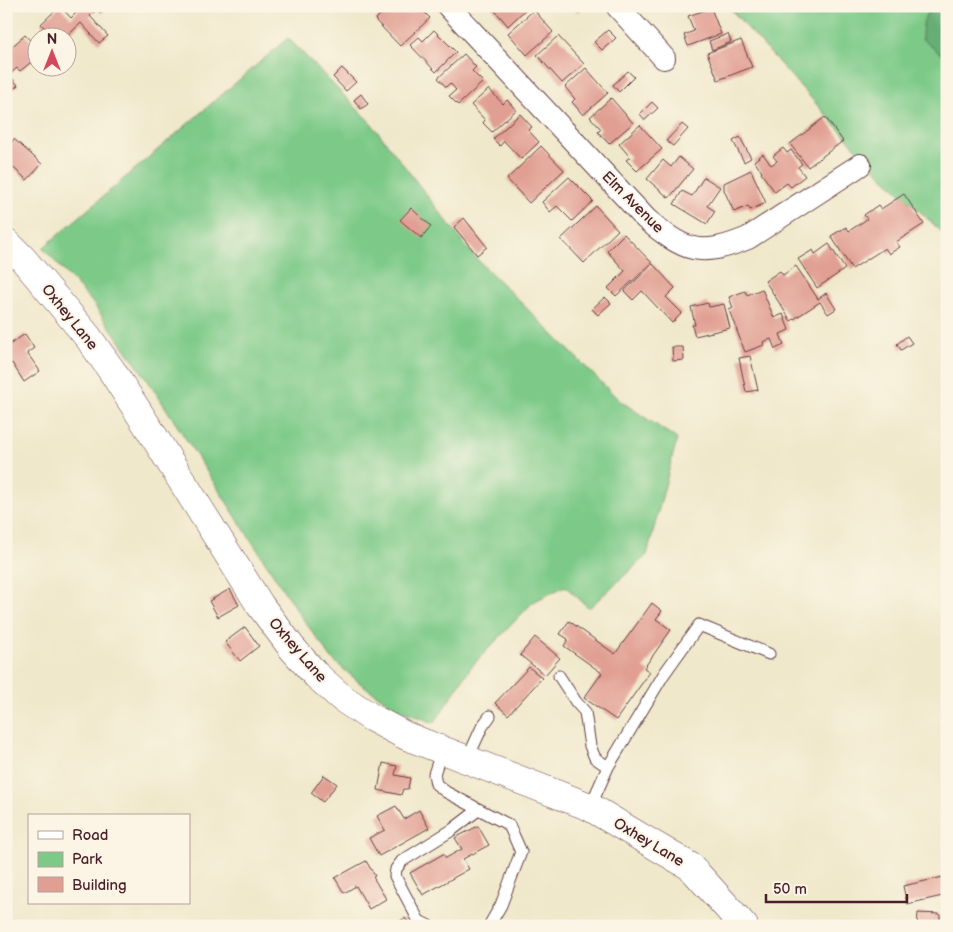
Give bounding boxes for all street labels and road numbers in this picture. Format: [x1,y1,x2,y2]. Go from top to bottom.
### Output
street label: Elm Avenue [598,167,668,237]
street label: Oxhey Lane [37,280,102,354]
street label: Oxhey Lane [264,614,331,687]
street label: Oxhey Lane [610,814,688,871]

